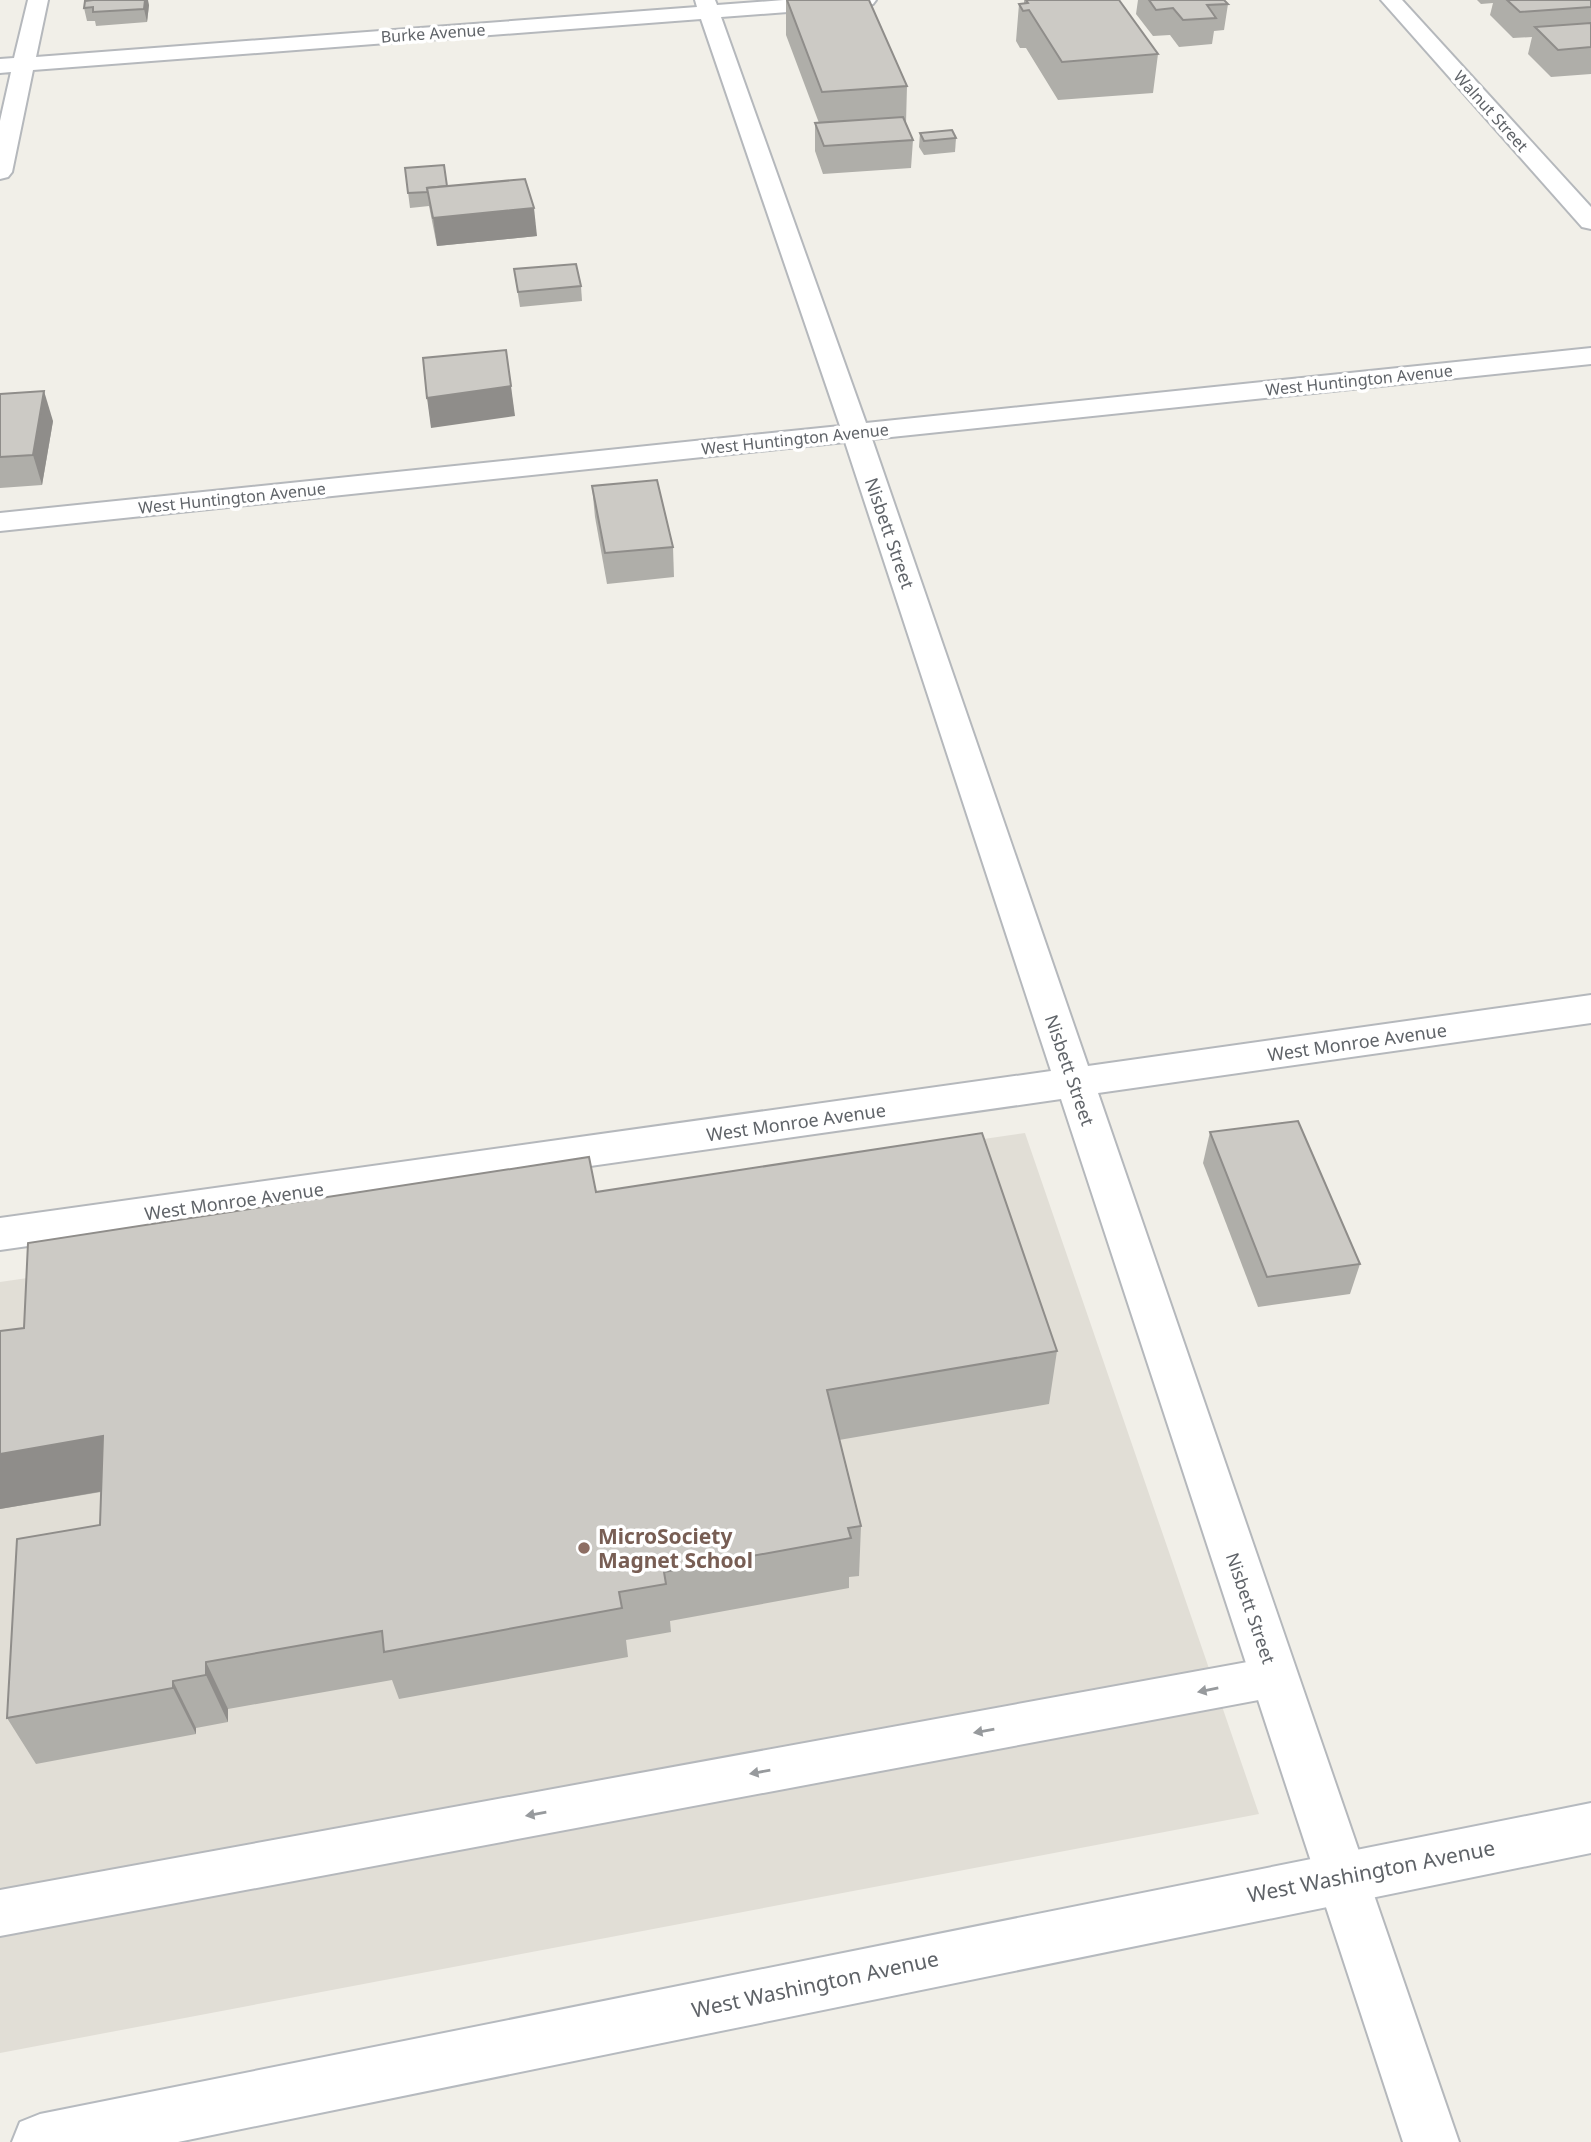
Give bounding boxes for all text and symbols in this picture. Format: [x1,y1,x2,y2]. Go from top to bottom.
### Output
street label: Burke Avenue [380,18,486,48]
street label: Walnut Street [1449,66,1533,156]
street label: West Huntington Avenue [1264,359,1454,401]
street label: West Huntington Avenue [700,418,890,460]
street label: Nisbett Street [860,474,920,592]
street label: West Huntington Avenue [137,477,327,519]
street label: Nisbett Street [1040,1011,1100,1129]
street label: West Monroe Avenue [1266,1018,1448,1066]
street label: West Monroe Avenue [705,1098,887,1146]
street label: West Monroe Avenue [143,1177,325,1225]
place label: MicroSociety Magnet School [598,1522,753,1574]
marker: MicroSociety Magnet School [576,1540,592,1556]
street label: Nisbett Street [1221,1549,1281,1667]
one-way arrow [1197,1684,1219,1695]
one-way arrow [973,1726,995,1737]
one-way arrow [749,1767,771,1778]
one-way arrow [525,1808,547,1819]
street label: West Washington Avenue [1245,1833,1497,1909]
street label: West Washington Avenue [689,1944,941,2024]

